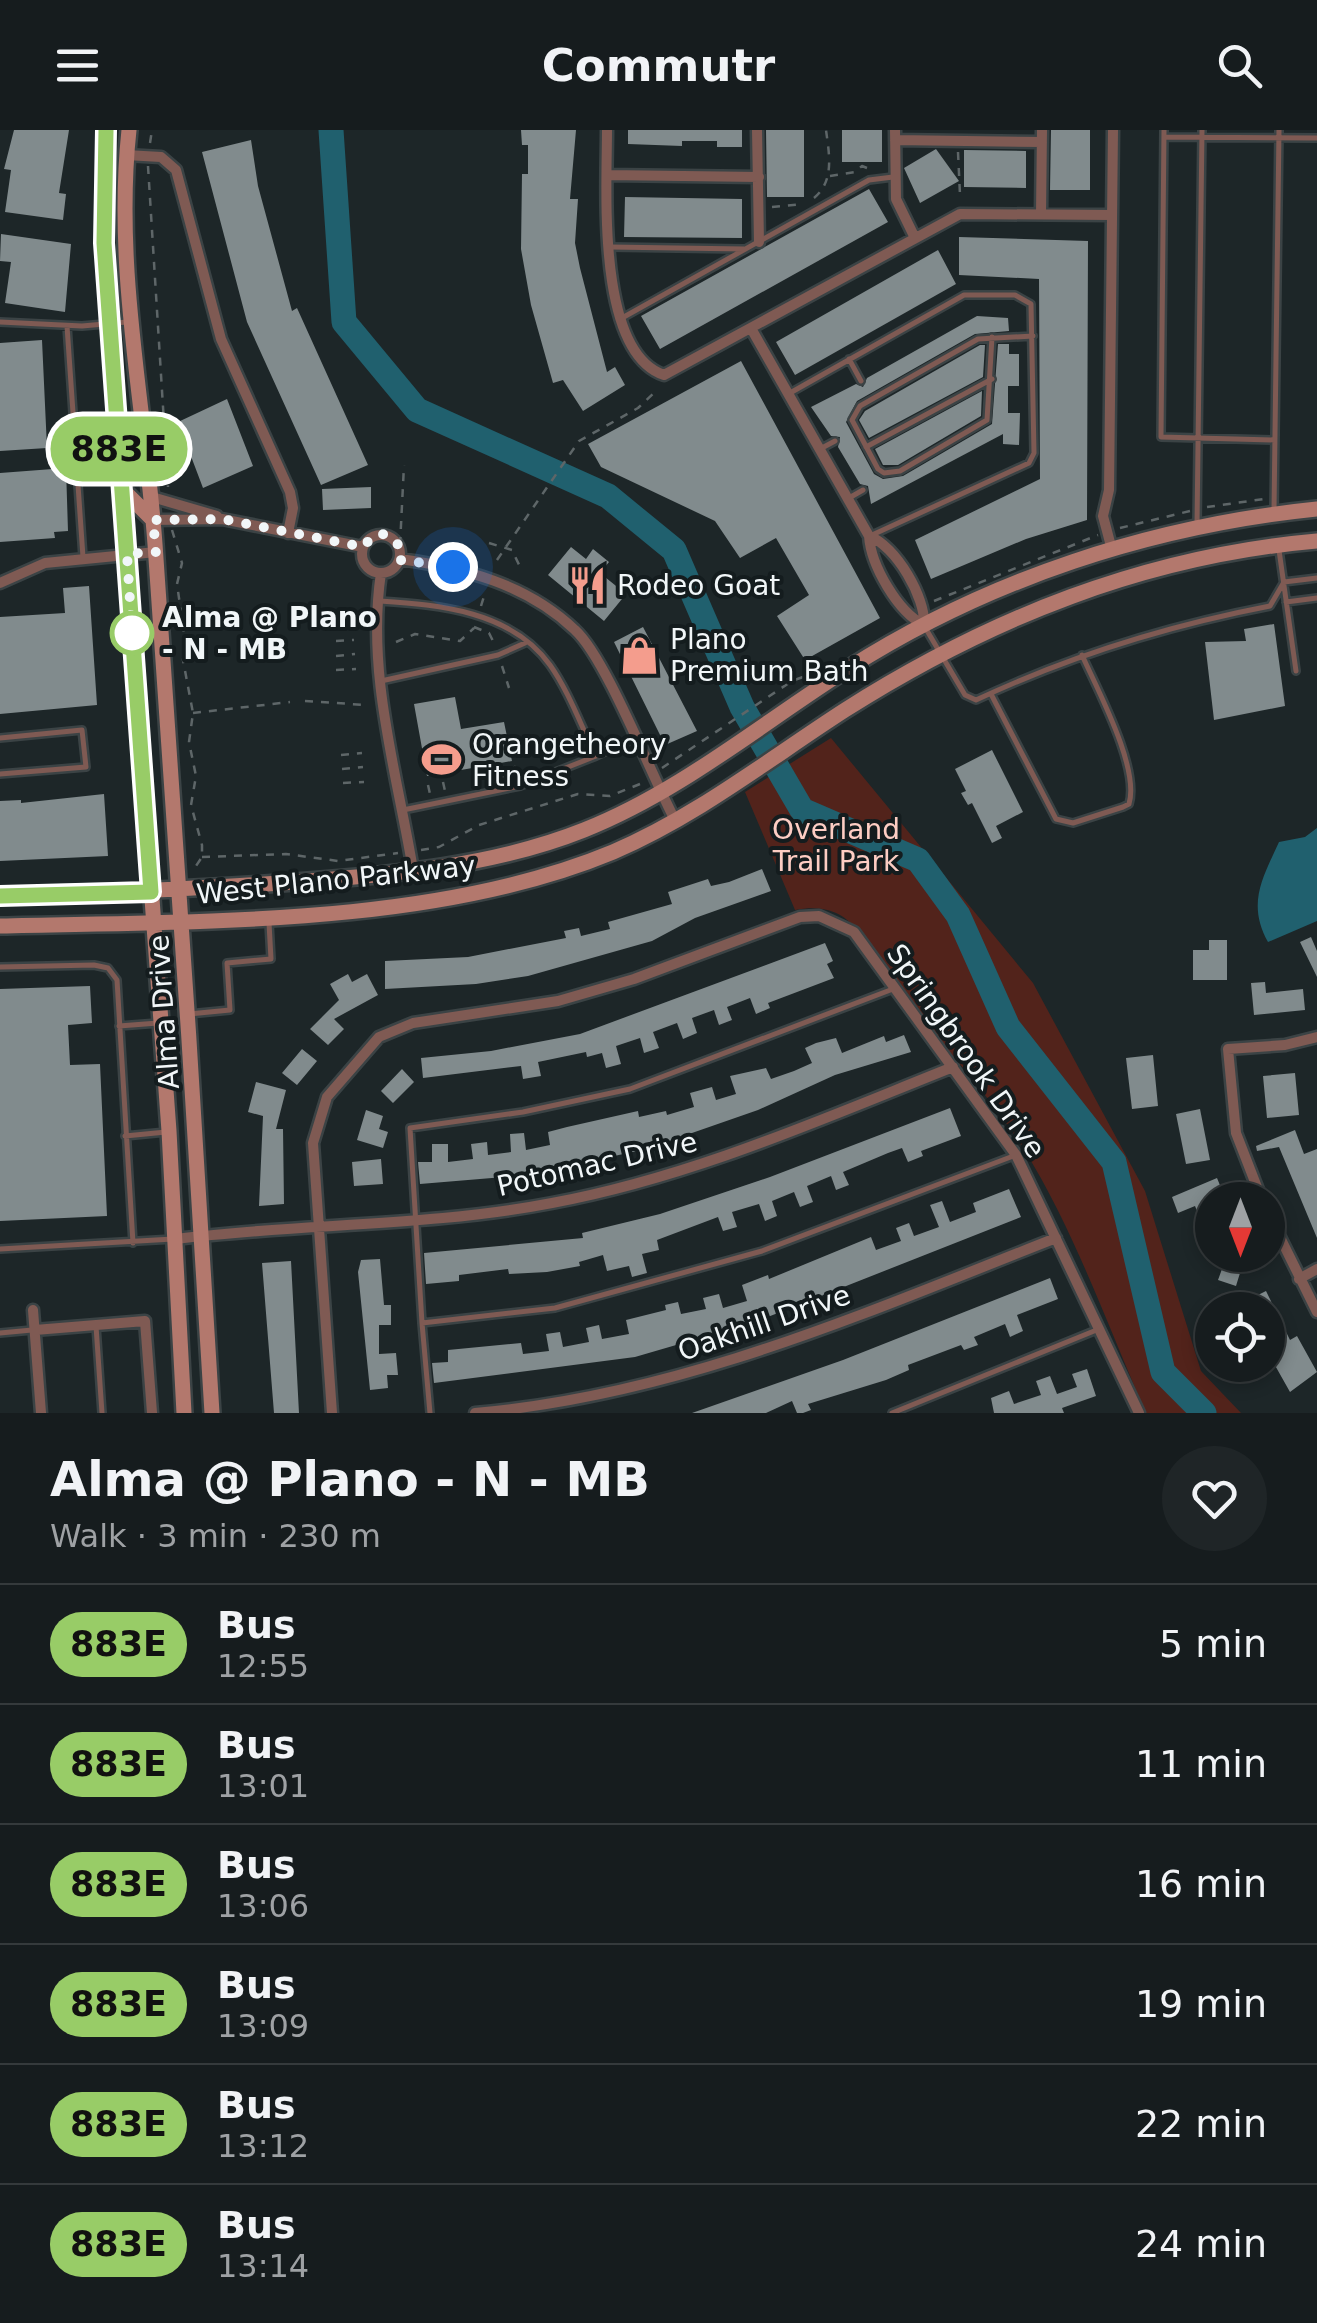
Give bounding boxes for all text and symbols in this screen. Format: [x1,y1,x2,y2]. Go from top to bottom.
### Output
icon: menu [50,38,105,93]
icon: search [1212,38,1267,93]
text: Commutr [542,39,775,92]
line badge: 883E [49,416,189,482]
text: 883E [71,429,167,469]
your location [428,542,478,592]
restaurant icon: Rodeo Goat [566,564,608,606]
place label: Rodeo Goat [617,569,780,602]
place label: Alma @ Plano - N - MB [162,601,377,666]
marker: Alma @ Plano - N - MB [111,612,153,654]
place label: Plano Premium Bath [670,623,869,688]
shop icon: Plano Premium Bath [619,634,661,676]
place label: Orangetheory Fitness [472,728,667,793]
sports icon: Orangetheory Fitness [421,739,463,781]
park label: Overland Trail Park [772,813,900,878]
street label: West Plano Parkway [195,849,477,911]
street label: Alma Drive [142,934,186,1090]
street label: Springbrook Drive [880,938,1052,1164]
street label: Potomac Drive [494,1125,700,1203]
north arrow [1195,1182,1285,1272]
map controls [1195,1182,1285,1382]
street label: Oakhill Drive [674,1278,854,1368]
button: locate [1195,1292,1285,1382]
button: heart [1162,1446,1267,1551]
text: Alma @ Plano - N - MB [50,1451,650,1507]
text: Walk · 3 min · 230 m [50,1517,381,1555]
text: Bus [217,1603,296,1647]
text: 5 min [1159,1622,1267,1666]
text: 883E [70,1624,167,1664]
text: 12:55 [217,1647,309,1685]
text: Bus [217,1723,296,1767]
text: 11 min [1135,1742,1267,1786]
text: 883E [70,1744,167,1784]
text: 13:01 [217,1767,309,1805]
text: Bus [217,1843,296,1887]
text: 16 min [1135,1862,1267,1906]
text: 883E [70,1864,167,1904]
text: 13:06 [217,1887,309,1925]
text: Bus [217,1963,296,2007]
text: 19 min [1135,1982,1267,2026]
text: 883E [70,1984,167,2024]
text: 13:09 [217,2007,309,2045]
text: Bus [217,2083,296,2127]
text: 22 min [1135,2102,1267,2146]
text: 883E [70,2104,167,2144]
text: 13:12 [217,2127,309,2165]
text: Bus [217,2203,296,2247]
text: 24 min [1135,2222,1267,2266]
text: 883E [70,2224,167,2264]
text: 13:14 [217,2247,309,2285]

